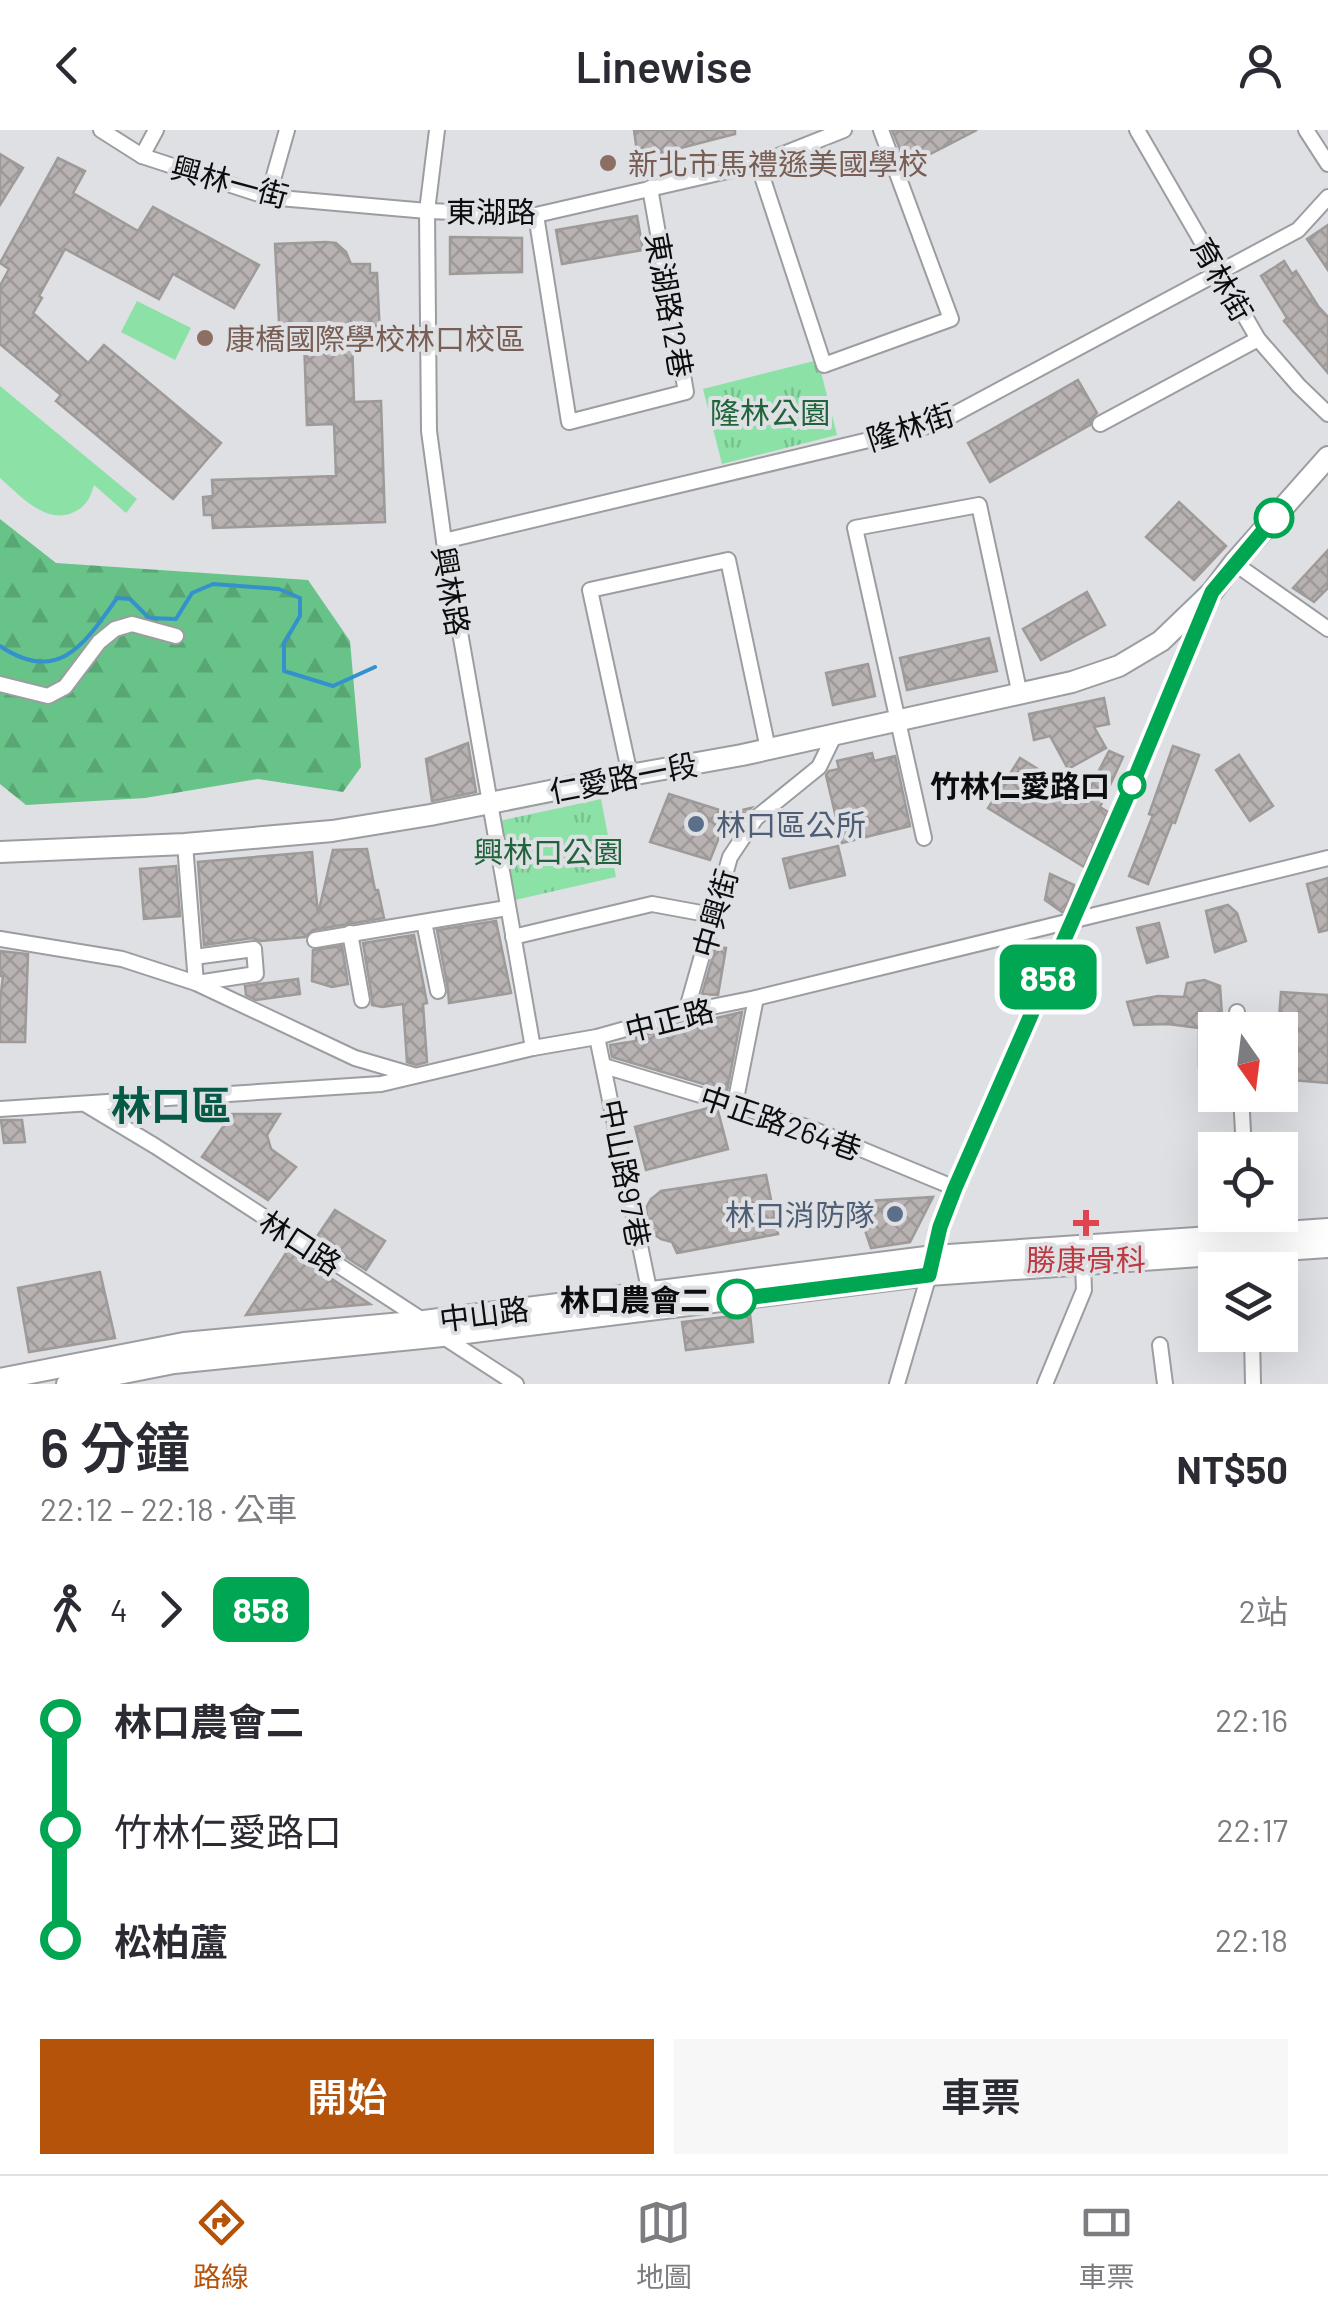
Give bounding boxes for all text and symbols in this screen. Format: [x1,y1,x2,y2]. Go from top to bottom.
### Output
icon: back [40,38,95,93]
text: Linewise [575,38,753,92]
icon: person [1233,38,1288,93]
place label: 新北市馬禮遜美國學校 [628,145,928,181]
street label: 興林一街 [167,148,293,214]
marker: 新北市馬禮遜美國學校 [597,152,619,174]
street label: 東湖路 [446,193,536,229]
street label: 東湖路12巷 [640,230,700,380]
street label: 育林街 [1185,231,1261,327]
place label: 康橋國際學校林口校區 [225,320,525,356]
marker: 康橋國際學校林口校區 [194,327,216,349]
park label: 隆林公園 [710,394,830,430]
street label: 隆林街 [862,395,958,457]
unlabelled marker [1255,499,1293,537]
street label: 興林路 [426,544,478,638]
street label: 仁愛路一段 [546,745,700,809]
place label: 竹林仁愛路口 [930,767,1110,803]
marker: 竹林仁愛路口 [1119,772,1145,798]
place label: 林口區公所 [716,806,866,842]
marker: 林口區公所 [685,813,707,835]
park label: 興林口公園 [473,833,623,869]
street label: 中興街 [684,865,744,961]
line badge: 858 [990,944,1106,1010]
text: 858 [1020,956,1076,998]
street label: 中正路 [621,991,717,1047]
north arrow [1198,1012,1298,1112]
map controls [1198,1012,1298,1352]
street label: 中正路264巷 [696,1078,866,1166]
district label: 林口區 [111,1080,231,1128]
street label: 中山路97巷 [594,1096,658,1250]
button: locate [1198,1132,1298,1232]
place label: 林口消防隊 [725,1196,875,1232]
street label: 林口路 [253,1202,349,1282]
marker: 林口消防隊 [884,1203,906,1225]
marker: 勝康骨科 [1073,1210,1099,1236]
place label: 勝康骨科 [1026,1241,1146,1277]
button: layers [1198,1252,1298,1352]
marker: 林口農會二 [718,1280,756,1318]
place label: 林口農會二 [560,1281,710,1317]
street label: 中山路 [437,1290,531,1336]
text: 6 分鐘 [40,1413,190,1479]
text: NT$50 [1177,1446,1288,1492]
text: 22:12 – 22:18 · 公車 [40,1489,297,1527]
icon: walk [40,1582,95,1637]
icon: forward [143,1582,198,1637]
text: 858 [233,1588,289,1630]
text: 4 [110,1590,128,1628]
text: 2站 [1239,1591,1288,1629]
text: 林口農會二 [114,1698,304,1744]
text: 22:16 [1215,1700,1288,1738]
text: 竹林仁愛路口 [114,1808,342,1854]
text: 22:17 [1217,1810,1288,1848]
text: 松柏蘆 [114,1918,228,1964]
text: 22:18 [1215,1920,1288,1958]
button: 開始 [40,2039,654,2154]
button: 車票 [674,2039,1288,2154]
tab: 路線 [193,2195,249,2295]
tab: 地圖 [636,2195,692,2295]
tab: 車票 [1079,2195,1135,2295]

